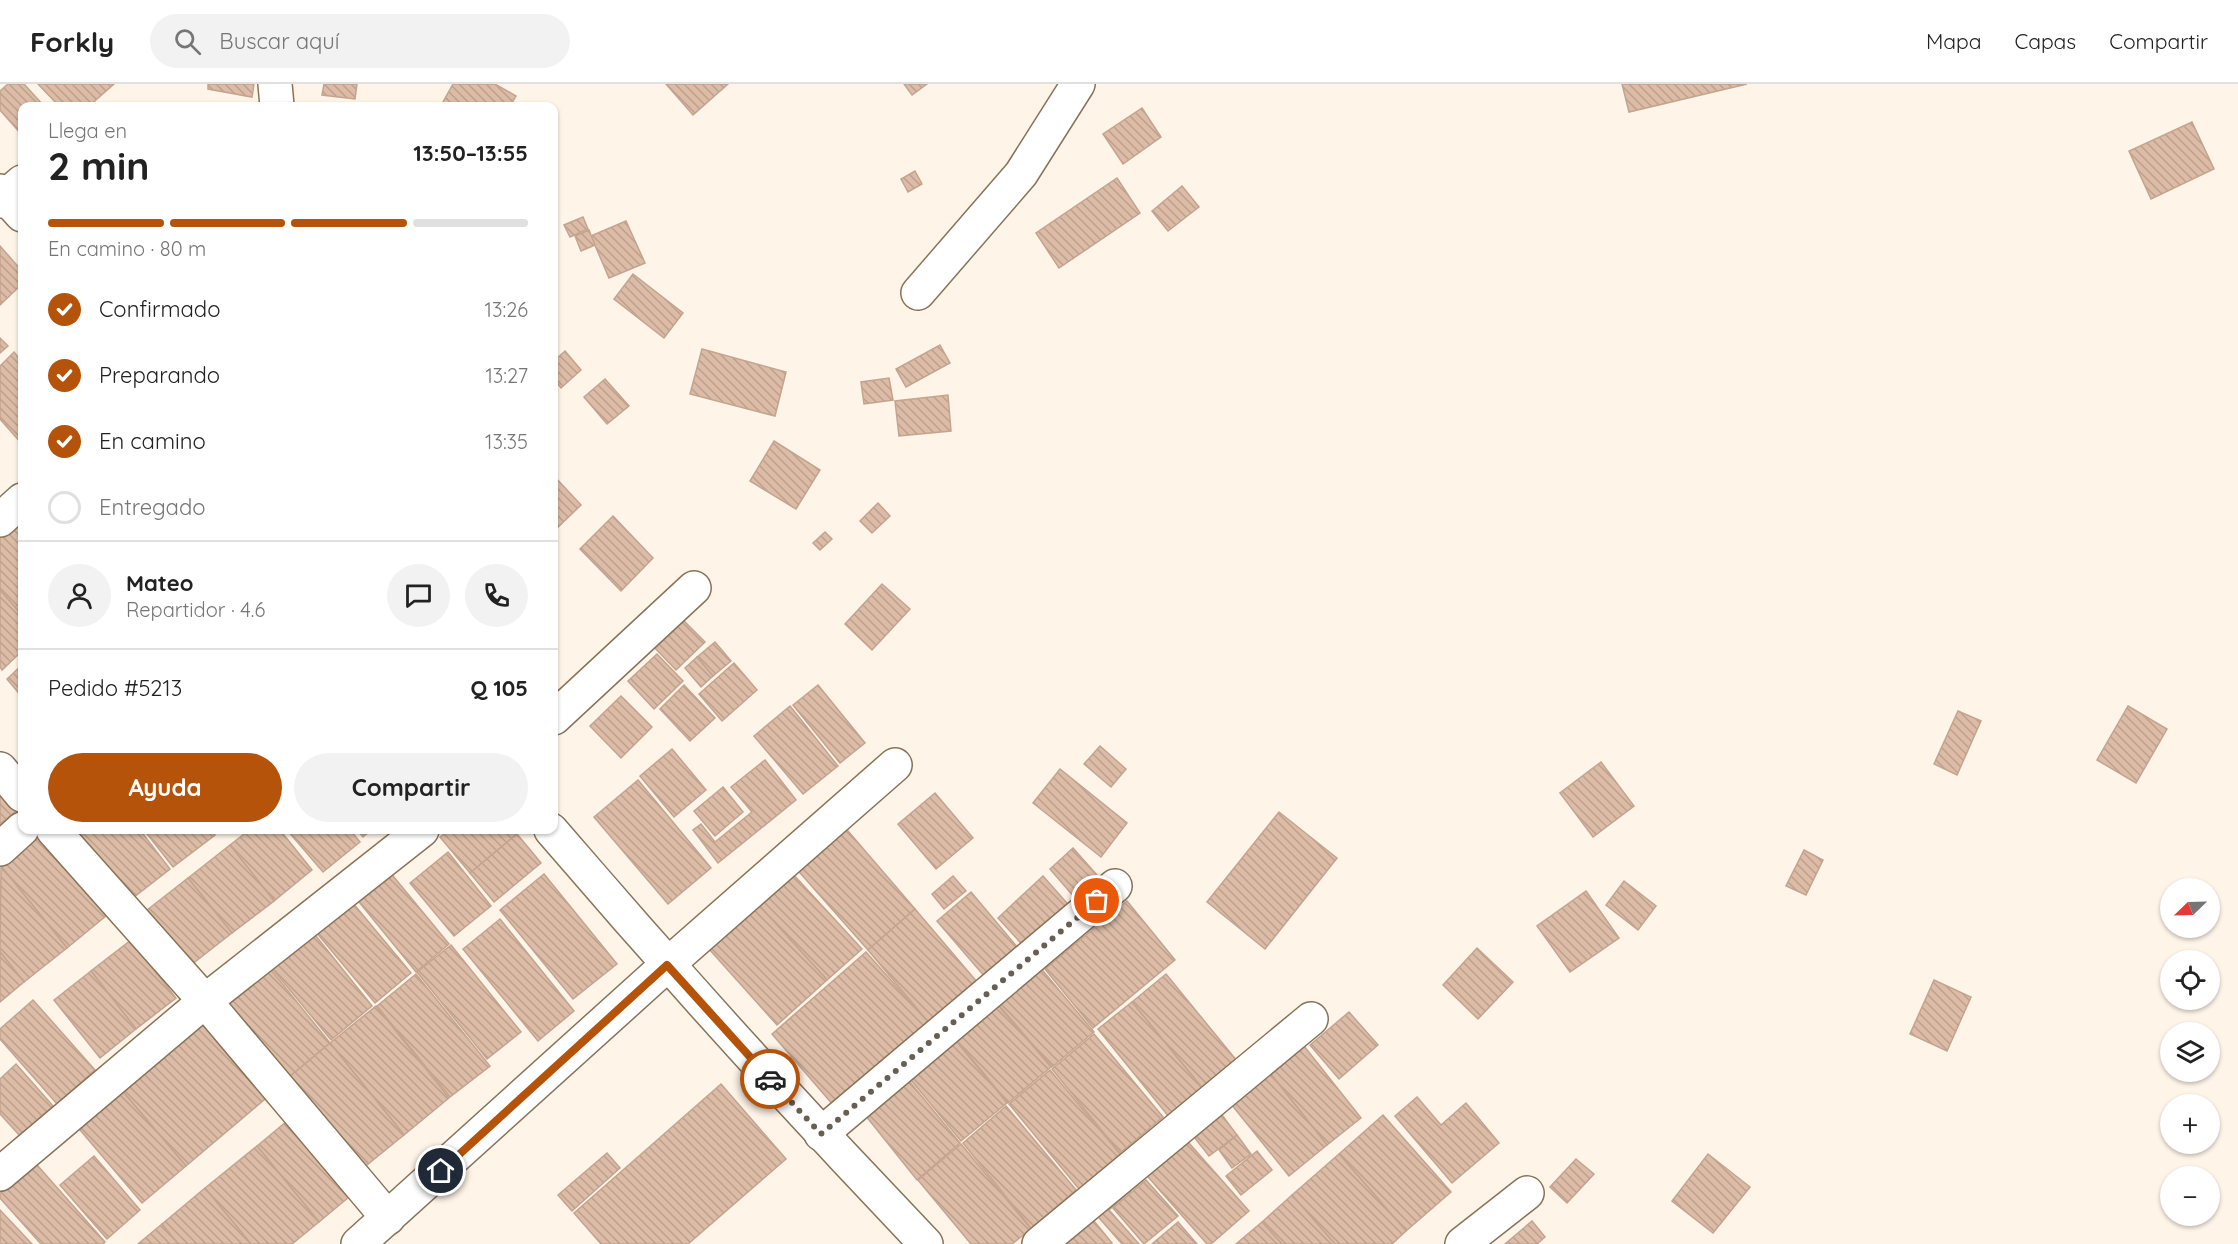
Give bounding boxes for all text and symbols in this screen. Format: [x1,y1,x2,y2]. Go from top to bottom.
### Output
search box [150,14,570,68]
text: Forkly [30,24,114,59]
icon: search [171,25,204,58]
text: Buscar aquí [219,27,340,55]
text: Mapa [1926,28,1981,54]
text: Capas [2014,28,2076,54]
text: Compartir [2109,28,2208,54]
text: Llega en [48,118,127,143]
text: 13:50–13:55 [413,139,528,167]
text: 2 min [48,141,150,190]
text: En camino · 80 m [48,236,206,261]
icon: check [48,293,81,326]
text: Confirmado [99,295,220,323]
text: 13:26 [485,297,528,322]
icon: check [48,359,81,392]
text: Preparando [99,361,220,389]
text: 13:27 [485,363,528,388]
icon: check [48,425,81,458]
text: En camino [99,427,206,455]
text: 13:35 [485,429,528,454]
text: Entregado [99,493,206,521]
button: person [48,564,111,627]
button: chat [387,564,450,627]
button: phone [465,564,528,627]
text: Mateo [126,569,193,597]
text: Repartidor · 4.6 [126,597,265,622]
text: Pedido #5213 [48,674,182,702]
text: Q 105 [470,674,528,702]
button: Ayuda [48,753,282,822]
button: Compartir [294,753,528,822]
pin [1071,875,1122,926]
north arrow [2160,878,2220,938]
map controls [2160,878,2220,1226]
icon: bag [1080,884,1113,917]
button: locate [2160,950,2220,1010]
button: layers [2160,1022,2220,1082]
courier [740,1049,800,1109]
icon: car [754,1063,787,1096]
button: + [2160,1094,2220,1154]
pin [415,1145,466,1196]
icon: home [424,1154,457,1187]
button: − [2160,1166,2220,1226]

